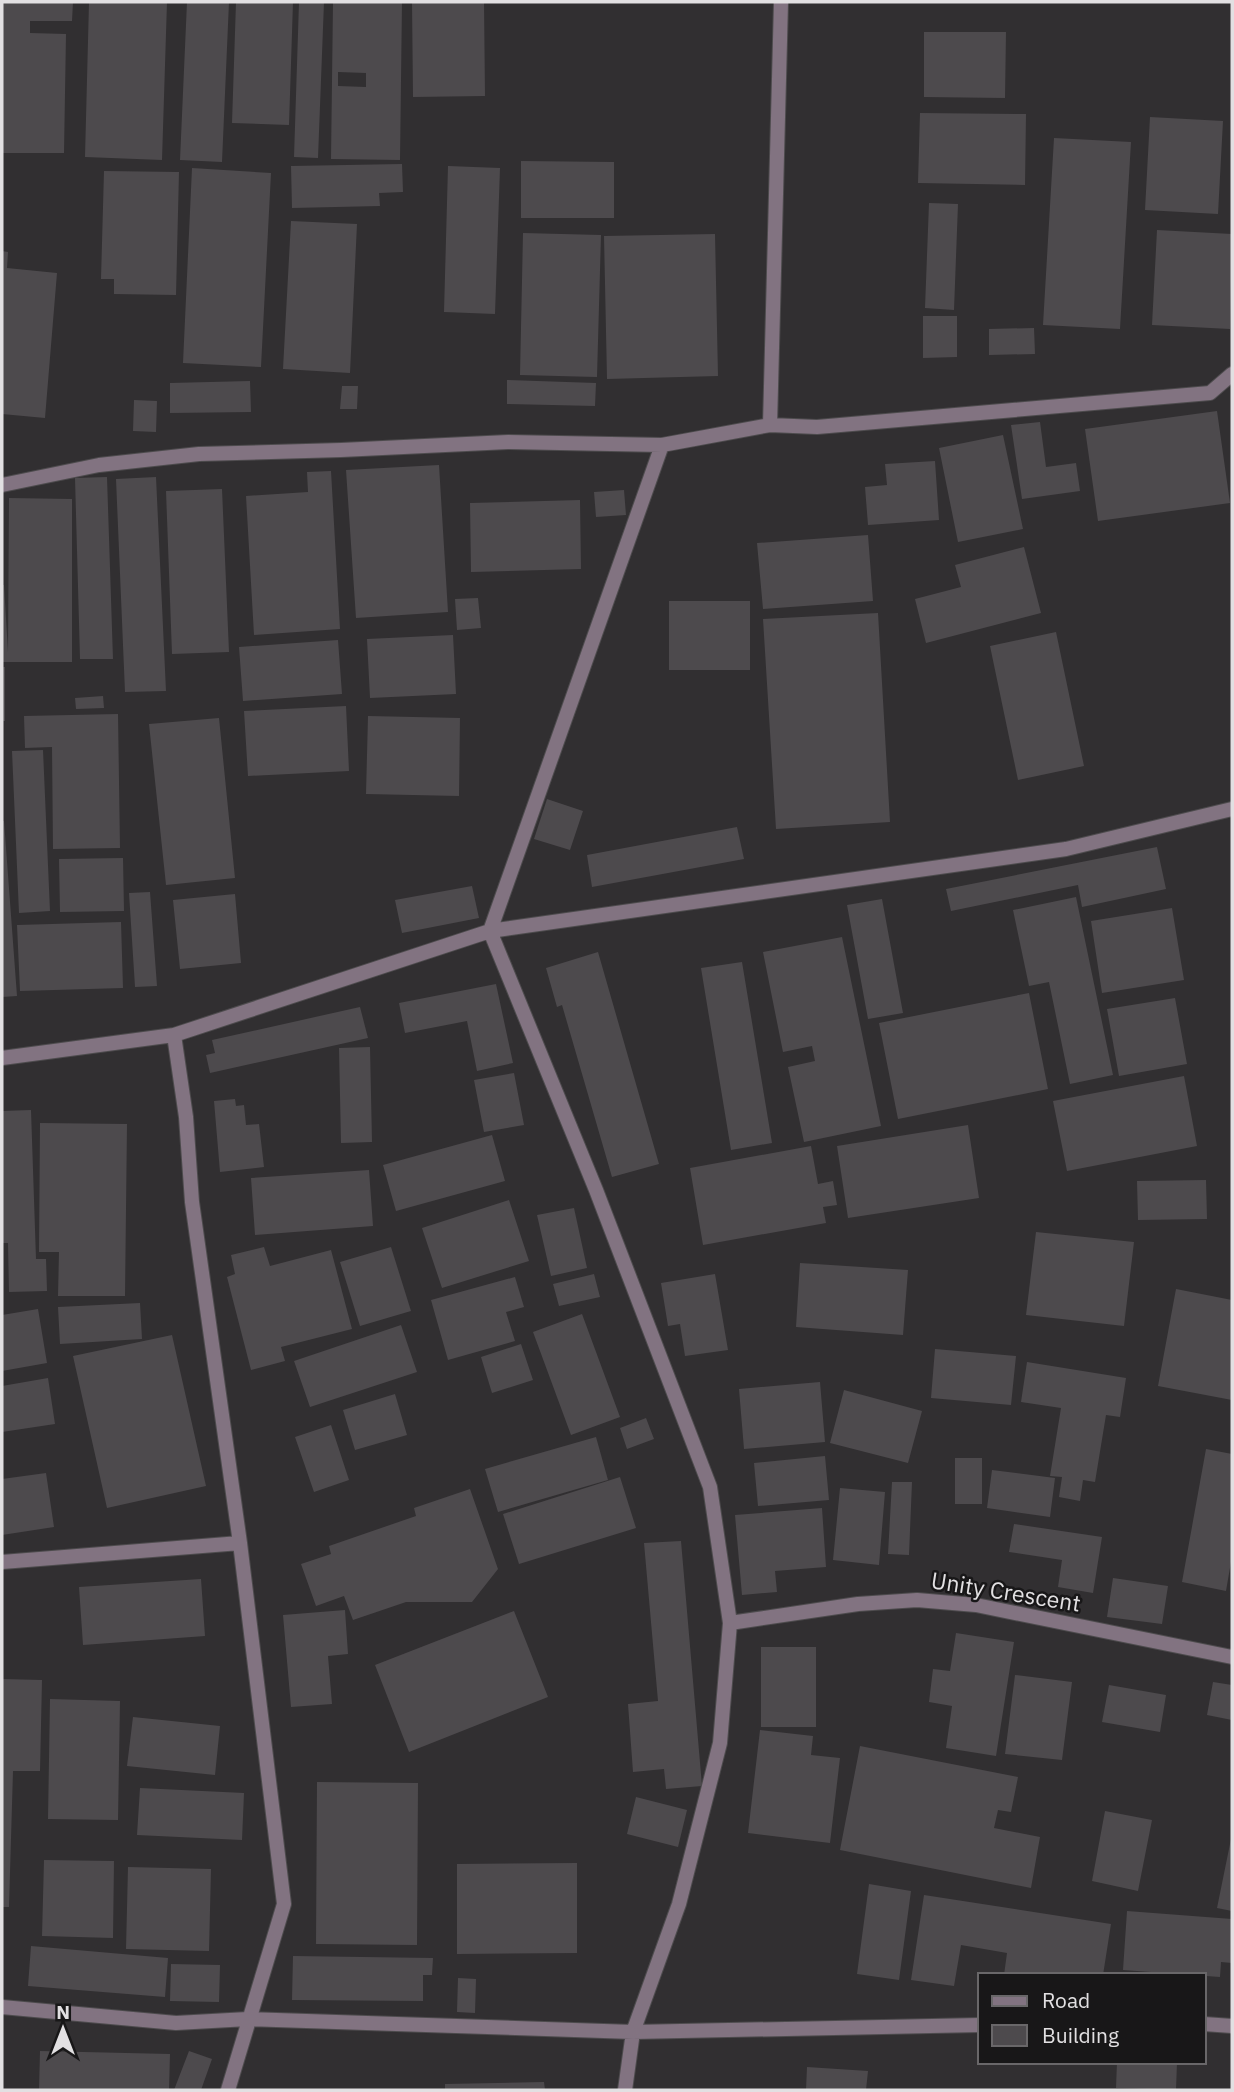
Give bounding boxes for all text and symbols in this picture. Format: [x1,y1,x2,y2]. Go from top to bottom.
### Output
street label: Unity Crescent [929,1564,1083,1618]
legend [978,1973,1206,2064]
text: Road [1042,1986,1090,2014]
north arrow [28,1994,98,2064]
text: N [56,2000,70,2024]
text: Building [1042,2021,1119,2049]

